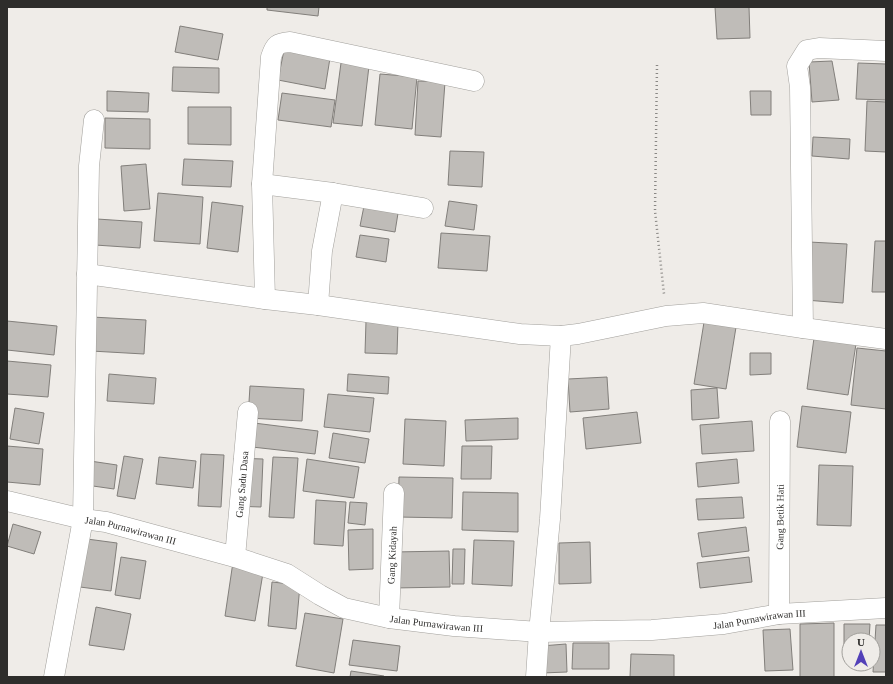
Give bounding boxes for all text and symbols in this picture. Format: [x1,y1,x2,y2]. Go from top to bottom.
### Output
street label: Gang Sadu Dasa [233,450,250,518]
street label: Gang Betik Hati [774,484,785,550]
street label: Jalan Purnawirawan III [84,514,177,546]
street label: Gang Kidayah [385,526,398,584]
street label: Jalan Purnawirawan III [713,607,806,630]
street label: Jalan Purnawirawan III [389,613,483,634]
north arrow [841,632,881,672]
text: U [857,636,865,648]

